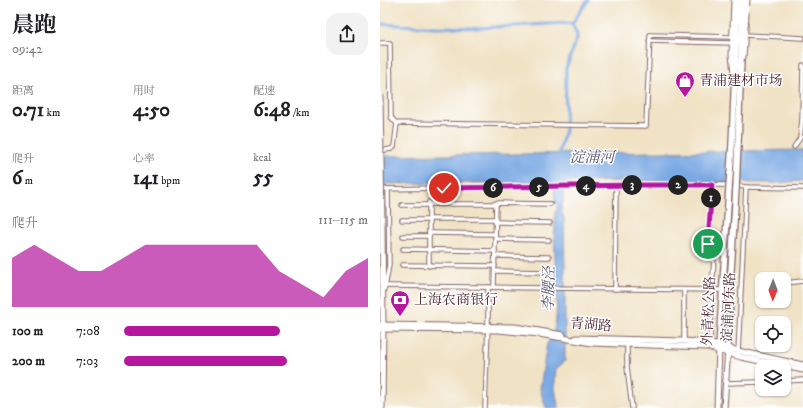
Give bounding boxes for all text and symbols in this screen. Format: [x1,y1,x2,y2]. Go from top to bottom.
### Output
text: 晨跑 [12,12,56,39]
button: share [326,13,368,55]
text: 09:42 [12,41,43,57]
shop icon: 青浦建材市场 [674,70,696,98]
place label: 青浦建材市场 [699,72,783,90]
text: 距离 [12,84,34,98]
text: 用时 [133,84,155,98]
text: 配速 [253,84,275,98]
text: 0.71 [12,98,44,123]
text: 4:50 [133,98,170,123]
text: 6:48 [253,98,290,123]
text: km [44,106,60,120]
text: /km [290,106,310,120]
water label: 淀浦河 [569,148,617,167]
text: kcal [253,151,271,165]
text: 爬升 [12,152,34,166]
text: 心率 [133,152,155,166]
text: 55 [253,165,273,190]
text: 6 [12,166,22,191]
text: 141 [133,166,159,191]
pin [427,171,461,205]
text: m [22,174,33,188]
text: bpm [159,174,180,188]
pin: 3 [622,175,642,195]
pin: 2 [668,175,688,195]
pin: 4 [576,176,596,196]
icon: check [433,177,455,199]
pin: 5 [529,177,549,197]
pin: 6 [483,178,503,198]
text: 3 [630,178,634,192]
text: 2 [675,178,681,192]
text: 4 [583,179,589,193]
text: 5 [536,180,542,194]
text: 6 [490,181,496,195]
pin: 1 [701,188,721,208]
text: 1 [709,191,713,205]
text: 111–115 m [318,212,368,228]
text: 爬升 [12,215,38,231]
pin [691,227,725,261]
icon: arrive [697,233,719,255]
water label: 李腰泾 [539,265,559,312]
street label: 淀浦河东路 [718,272,740,342]
north arrow [755,272,791,308]
map controls [755,272,791,396]
street label: 外青松公路 [698,276,720,346]
bank icon: 上海农商银行 [389,289,411,317]
place label: 上海农商银行 [414,291,498,309]
street label: 青湖路 [569,314,613,336]
button: locate [755,316,791,352]
text: 100 m [12,323,43,339]
text: 7:08 [76,323,100,339]
text: 200 m [12,353,45,369]
text: 7:03 [76,353,98,369]
button: layers [755,360,791,396]

